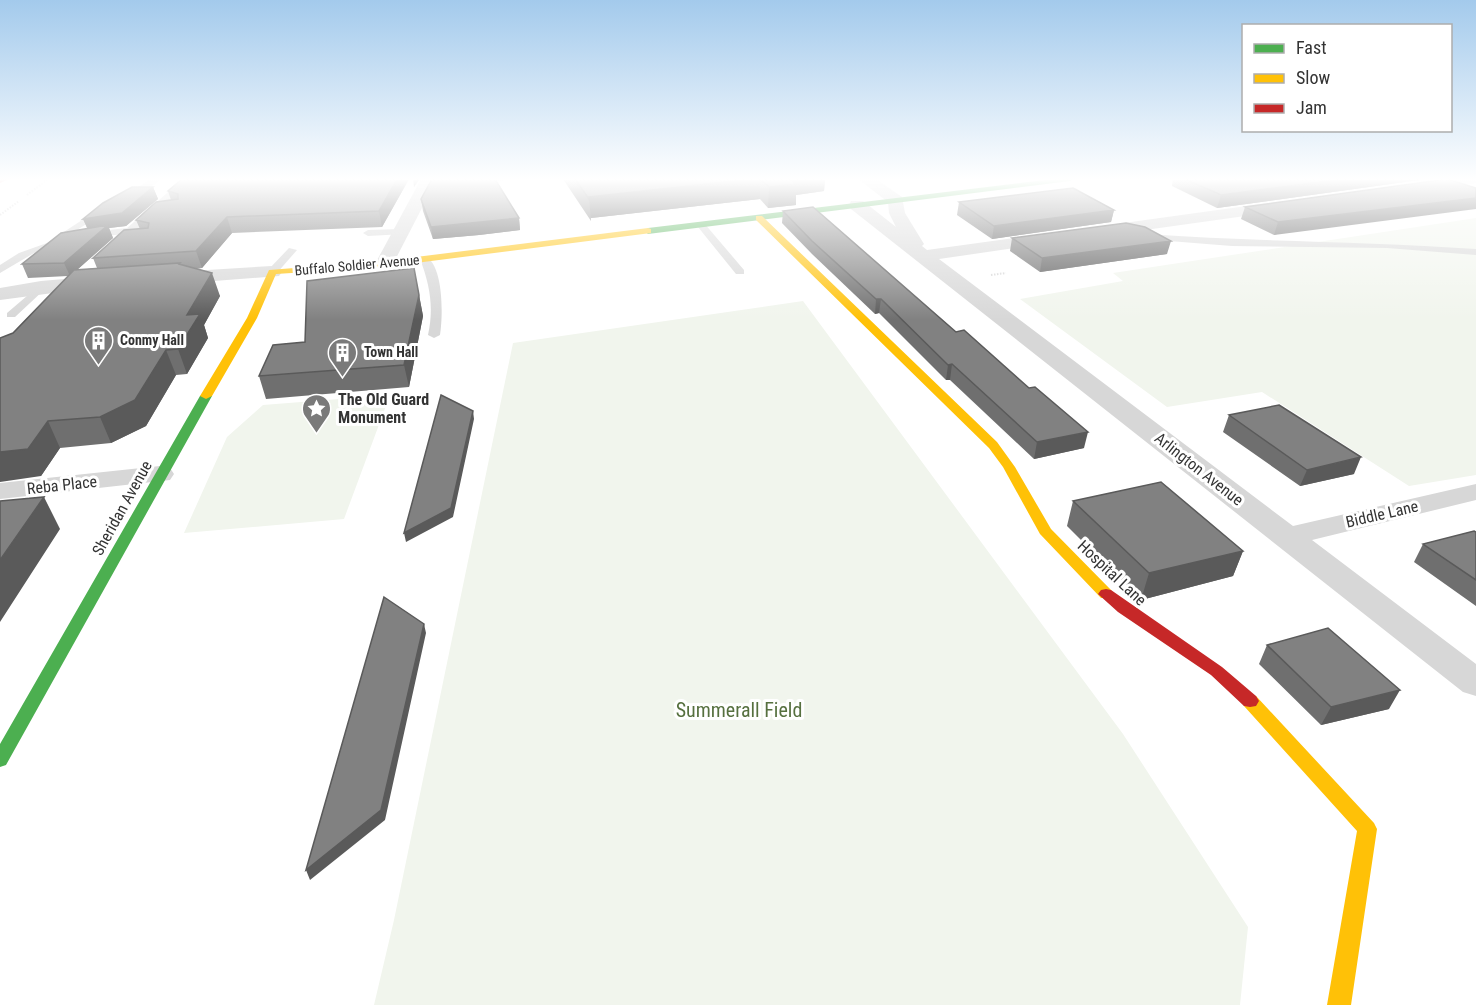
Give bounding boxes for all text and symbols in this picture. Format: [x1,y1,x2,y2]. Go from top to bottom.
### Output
legend [1242,24,1452,132]
text: Fast [1296,37,1327,58]
text: Slow [1296,67,1331,88]
text: Jam [1296,97,1327,118]
street label: Buffalo Soldier Avenue [294,252,421,278]
building icon: Conmy Hall [83,324,115,366]
place label: Conmy Hall [120,332,184,348]
building icon: Town Hall [327,336,359,378]
place label: Town Hall [364,344,418,360]
place label: The Old Guard Monument [338,390,429,427]
place icon: The Old Guard Monument [301,392,333,434]
street label: Arlington Avenue [1151,429,1247,509]
street label: Sheridan Avenue [88,457,156,559]
street label: Reba Place [26,472,98,498]
street label: Biddle Lane [1344,496,1420,532]
street label: Hospital Lane [1074,536,1150,610]
park label: Summerall Field [676,698,802,722]

